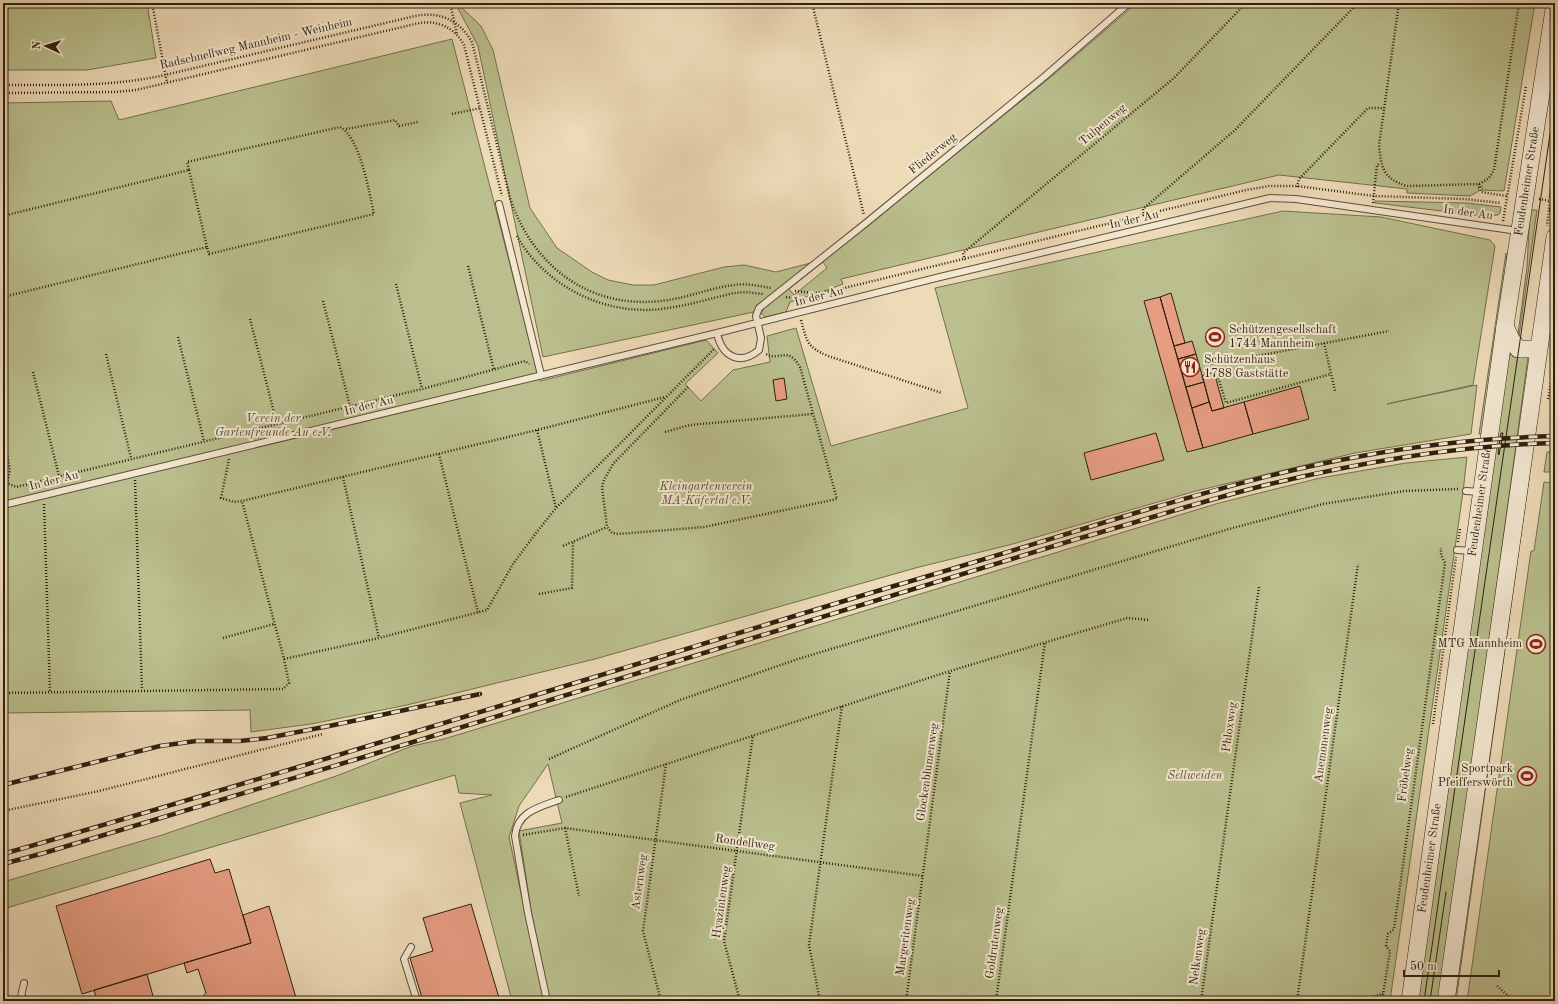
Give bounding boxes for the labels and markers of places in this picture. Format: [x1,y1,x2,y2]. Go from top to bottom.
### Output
place label: Schützengesellschaft 1744 Mannheim [1229,324,1336,350]
sports icon: Schützengesellschaft 1744 Mannheim [1204,326,1226,348]
place label: Schützenhaus 1788 Gaststätte [1204,354,1289,380]
restaurant icon: Schützenhaus 1788 Gaststätte [1179,356,1201,378]
sports icon: MTG Mannheim [1525,633,1547,655]
place label: MTG Mannheim [1438,638,1522,650]
place label: Sportpark Pfeifferswörth [1438,763,1513,789]
sports icon: Sportpark Pfeifferswörth [1516,765,1538,787]

